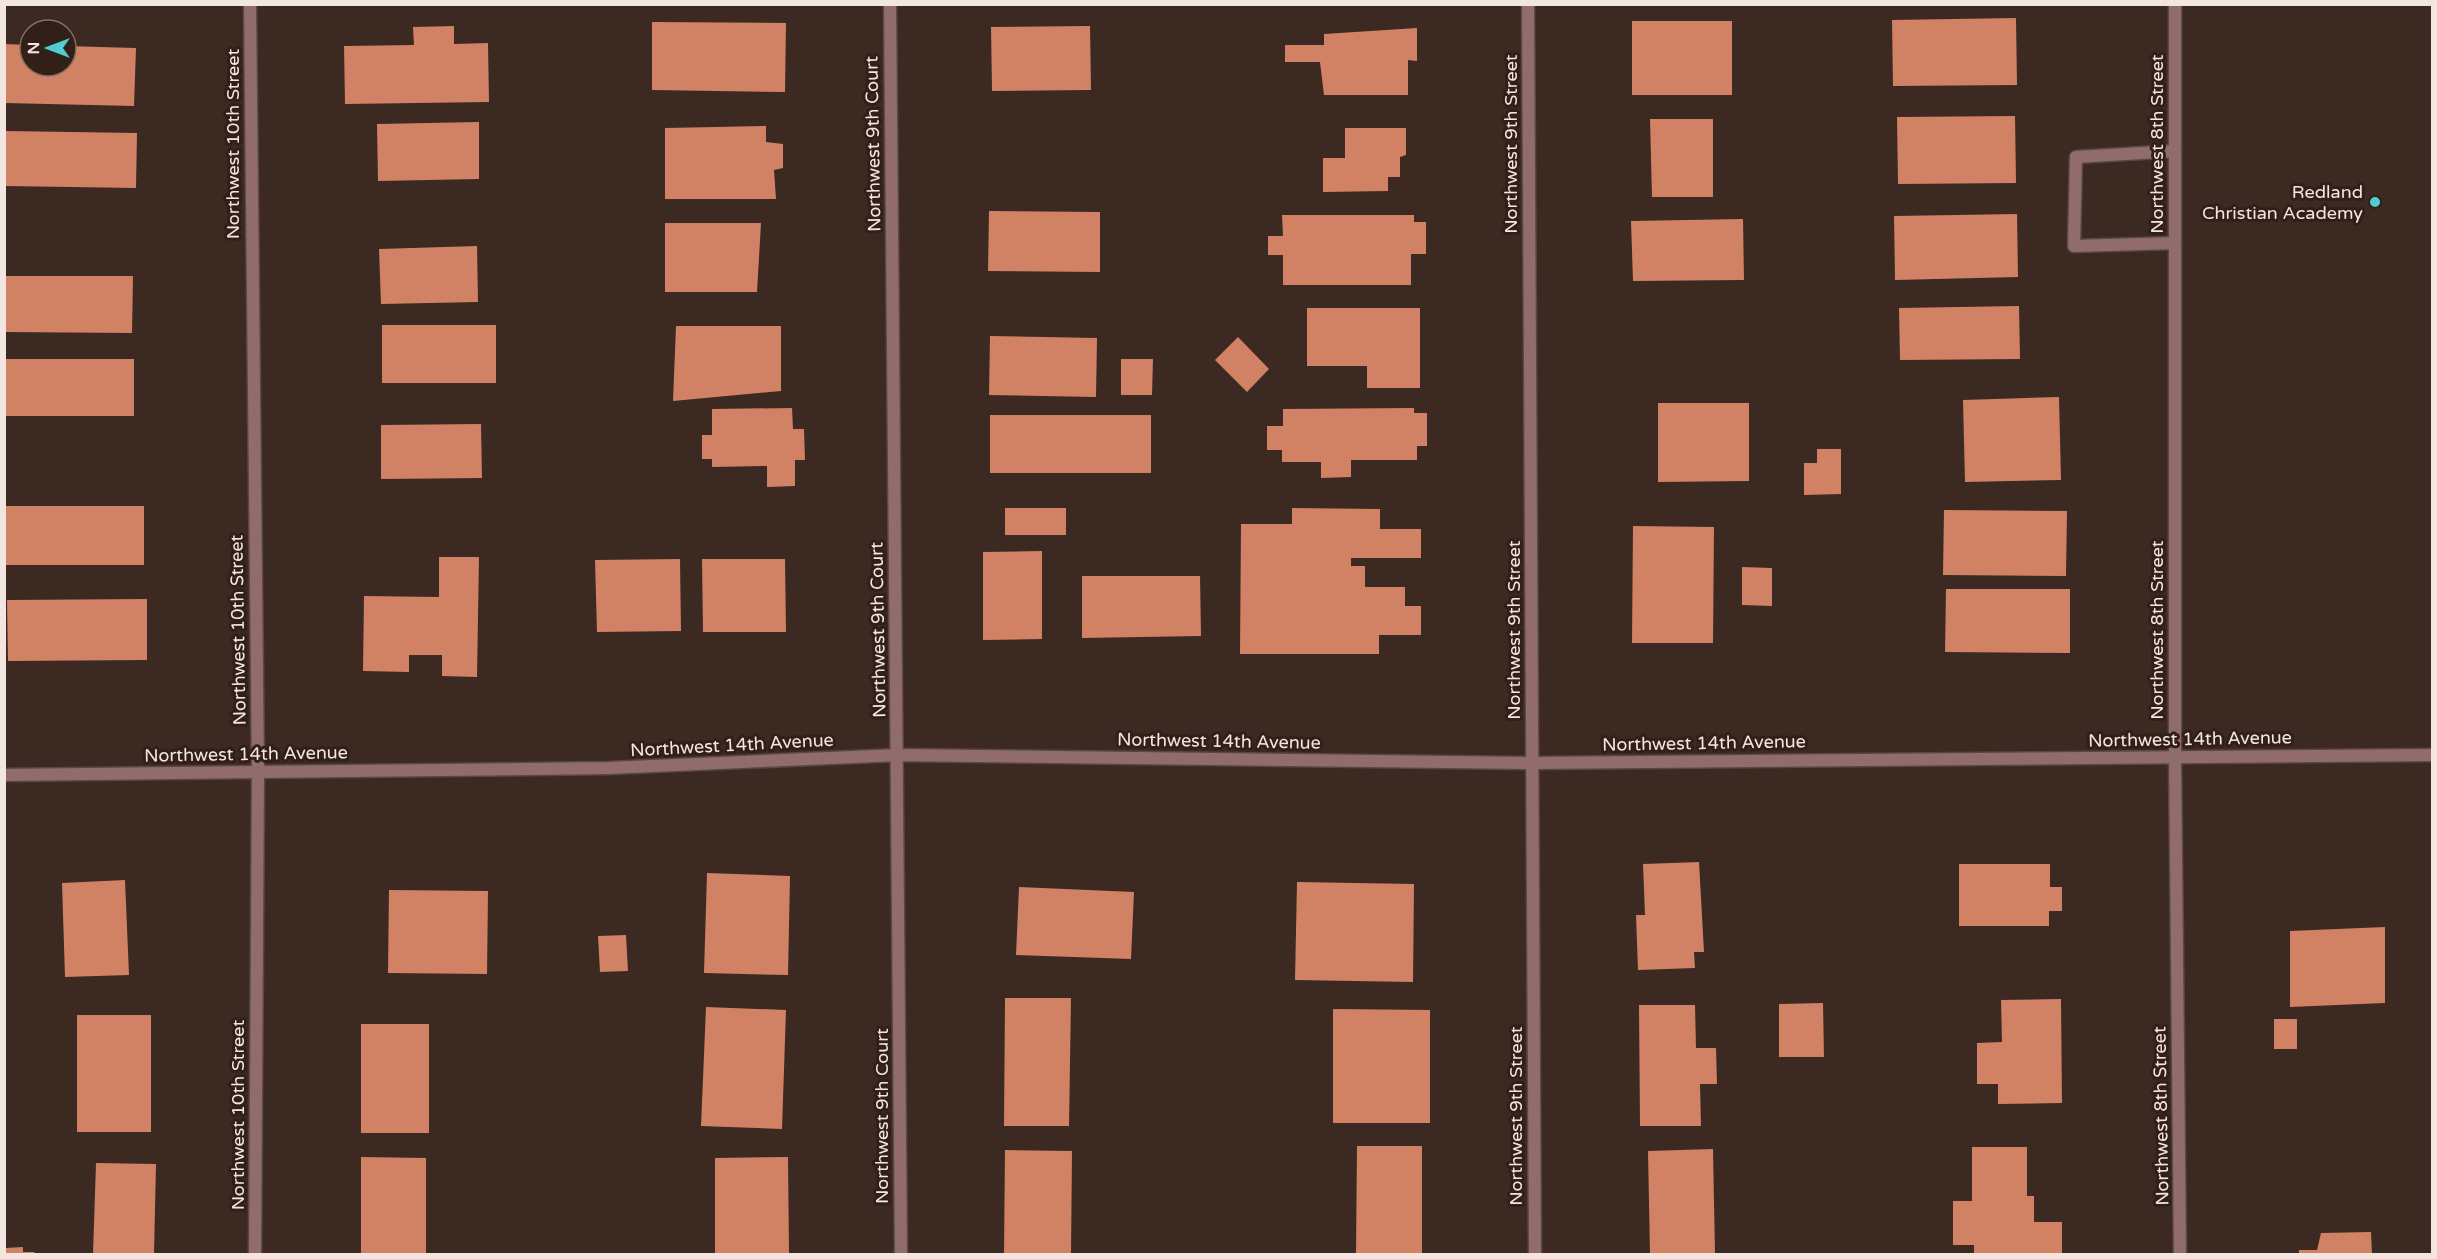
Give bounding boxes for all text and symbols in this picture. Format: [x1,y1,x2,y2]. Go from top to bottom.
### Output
north arrow [18,18,78,78]
text: N [24,42,44,54]
street label: Northwest 10th Street [222,49,244,239]
street label: Northwest 9th Street [1500,54,1522,234]
street label: Northwest 8th Street [2146,54,2168,234]
street label: Northwest 9th Court [860,56,886,232]
place label: Redland Christian Academy [2202,181,2363,224]
marker: Redland Christian Academy [2368,195,2382,209]
street label: Northwest 10th Street [225,534,251,726]
street label: Northwest 9th Street [1503,540,1525,720]
street label: Northwest 8th Street [2146,540,2168,720]
street label: Northwest 9th Court [865,542,891,718]
street label: Northwest 14th Avenue [2088,726,2292,752]
street label: Northwest 14th Avenue [1117,728,1321,754]
street label: Northwest 14th Avenue [630,729,834,761]
street label: Northwest 14th Avenue [1602,730,1806,756]
street label: Northwest 14th Avenue [144,741,348,767]
street label: Northwest 10th Street [227,1020,249,1210]
street label: Northwest 9th Street [1505,1026,1527,1206]
street label: Northwest 8th Street [2148,1026,2174,1206]
street label: Northwest 9th Court [871,1028,893,1204]

